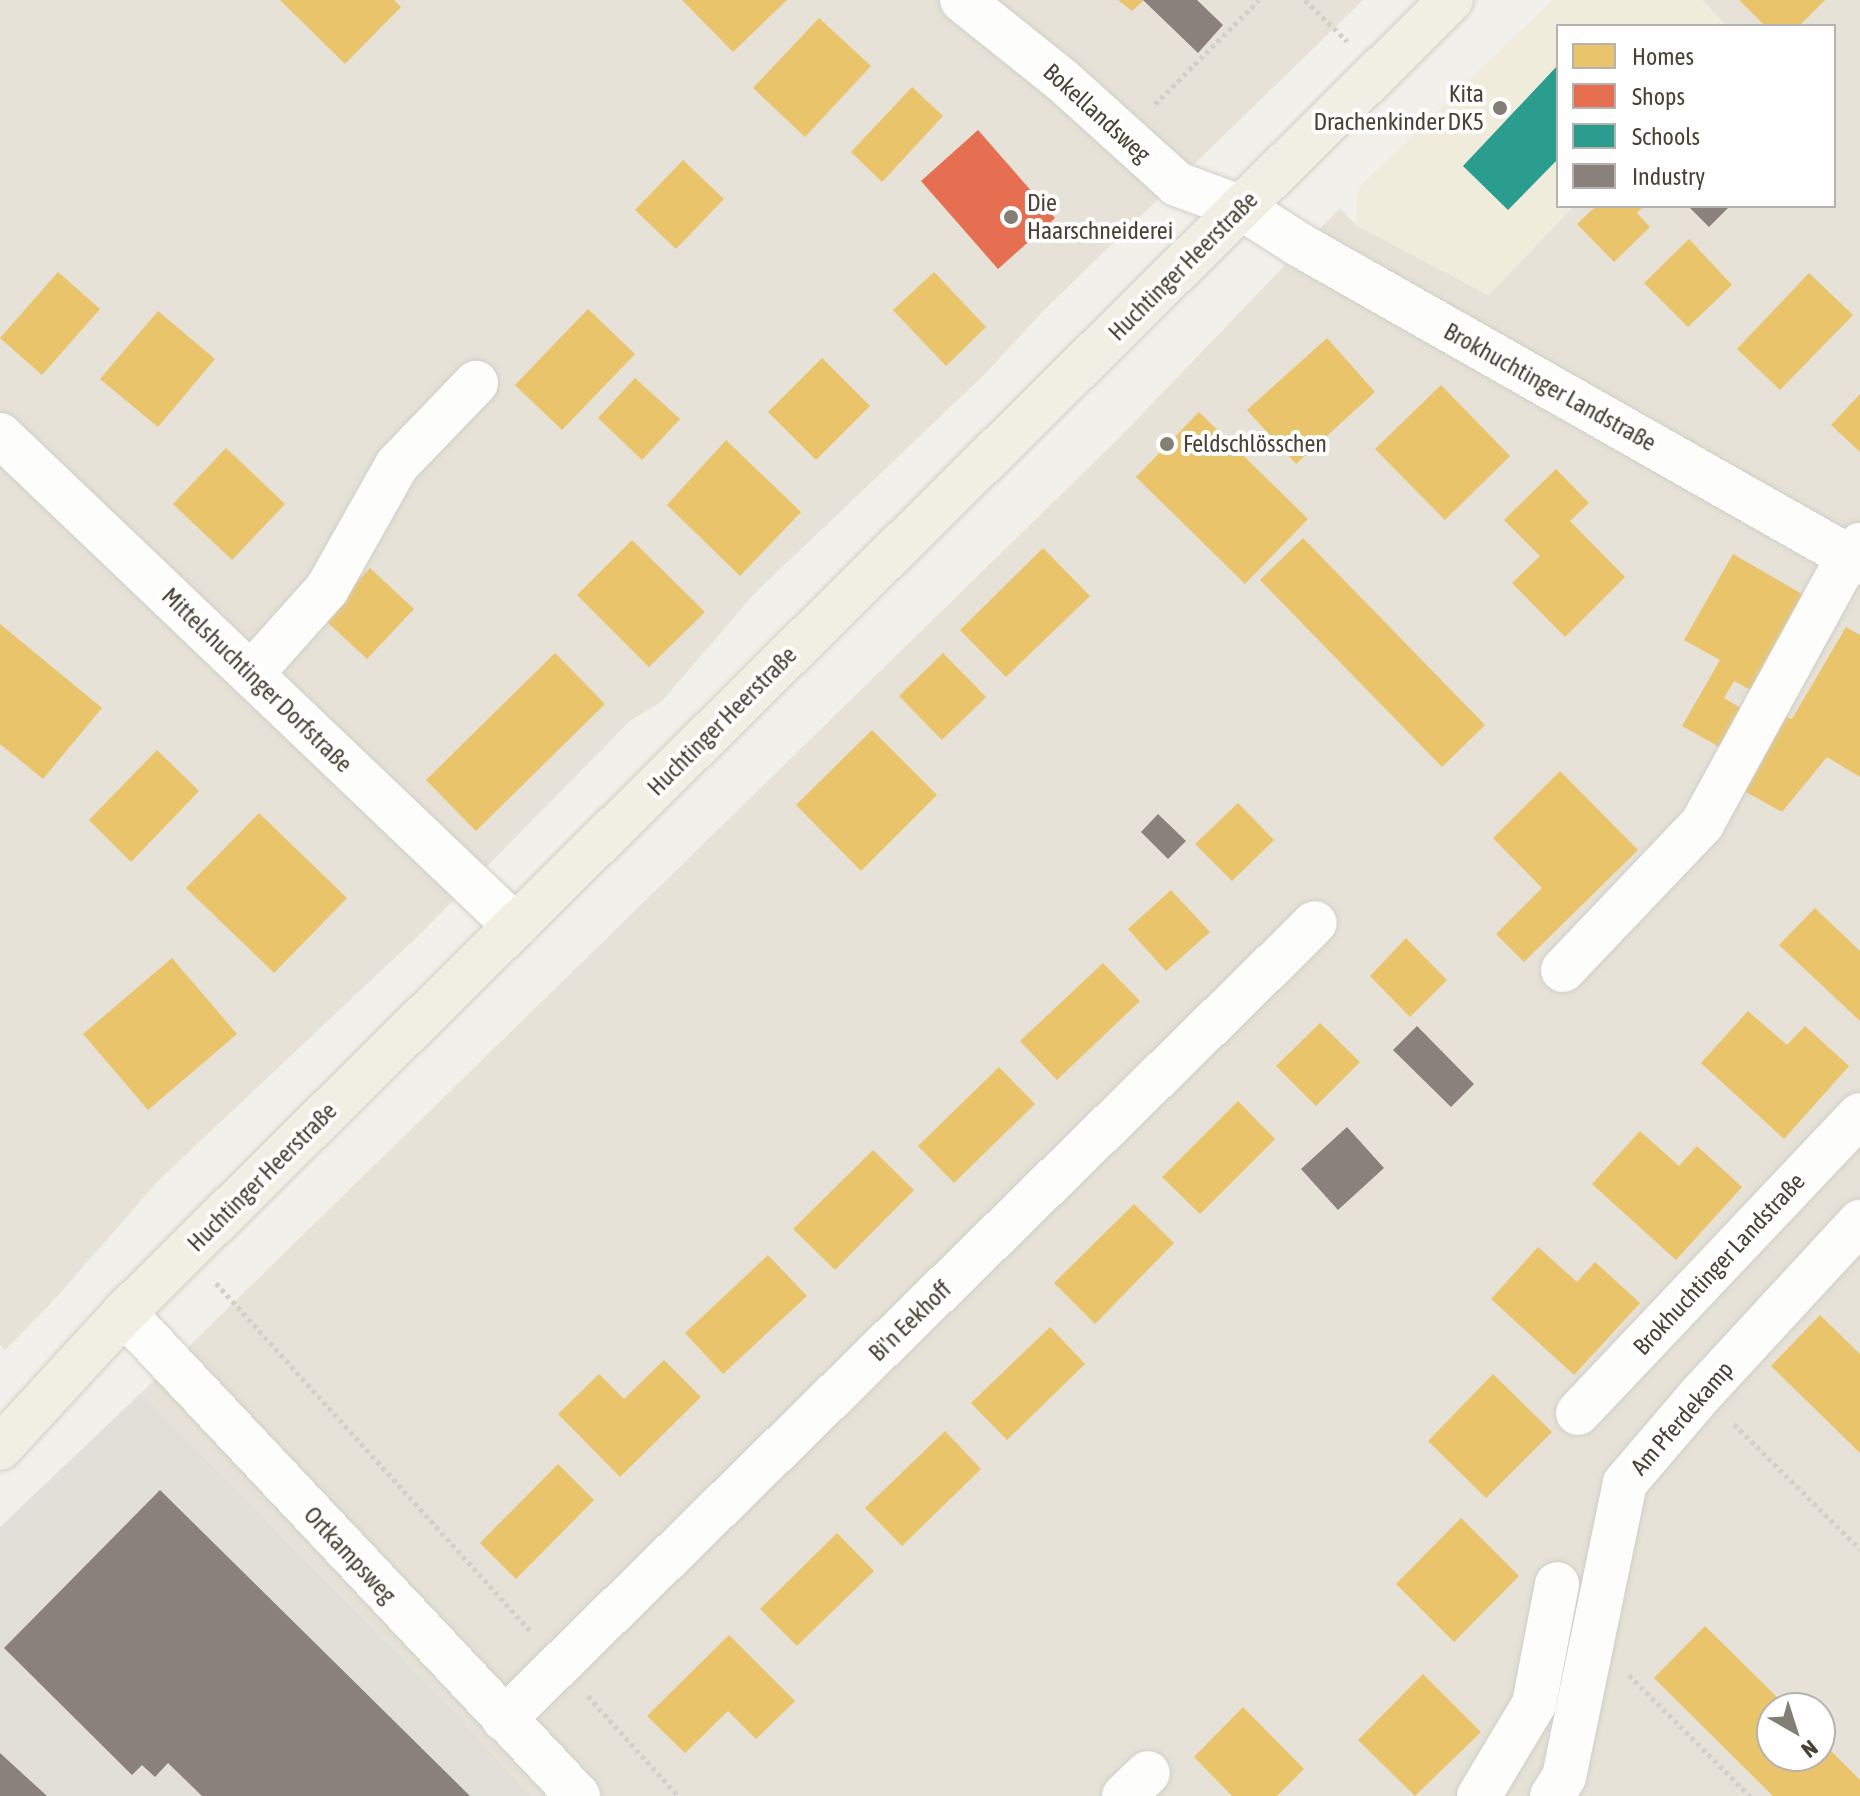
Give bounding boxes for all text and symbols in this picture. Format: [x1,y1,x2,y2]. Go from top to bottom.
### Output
legend [1556,24,1836,208]
text: Homes [1632,43,1694,70]
street label: Bokellandsweg [1037,57,1157,169]
place label: Kita Drachenkinder DK5 [1314,80,1484,136]
text: Shops [1632,83,1685,110]
marker: Kita Drachenkinder DK5 [1491,99,1509,117]
text: Schools [1632,123,1700,150]
text: Industry [1632,163,1705,190]
street label: Huchtinger Heerstraße [1102,185,1264,347]
place label: Die Haarschneiderei [1027,189,1173,245]
marker: Die Haarschneiderei [1002,208,1020,226]
street label: Brokhuchtinger Landstraße [1439,317,1661,457]
place label: Feldschlösschen [1183,430,1327,458]
marker: Feldschlösschen [1158,435,1176,453]
street label: Mittelshuchtinger Dorfstraße [156,582,358,778]
street label: Huchtinger Heerstraße [641,640,803,802]
street label: Huchtinger Heerstraße [181,1096,343,1258]
street label: Brokhuchtinger Landstraße [1627,1167,1811,1361]
street label: Bi'n Eekhoff [863,1275,957,1367]
street label: Am Pferdekamp [1625,1355,1739,1481]
street label: Ortkampsweg [298,1501,402,1609]
north arrow [1756,1692,1836,1772]
text: N [1797,1735,1823,1763]

